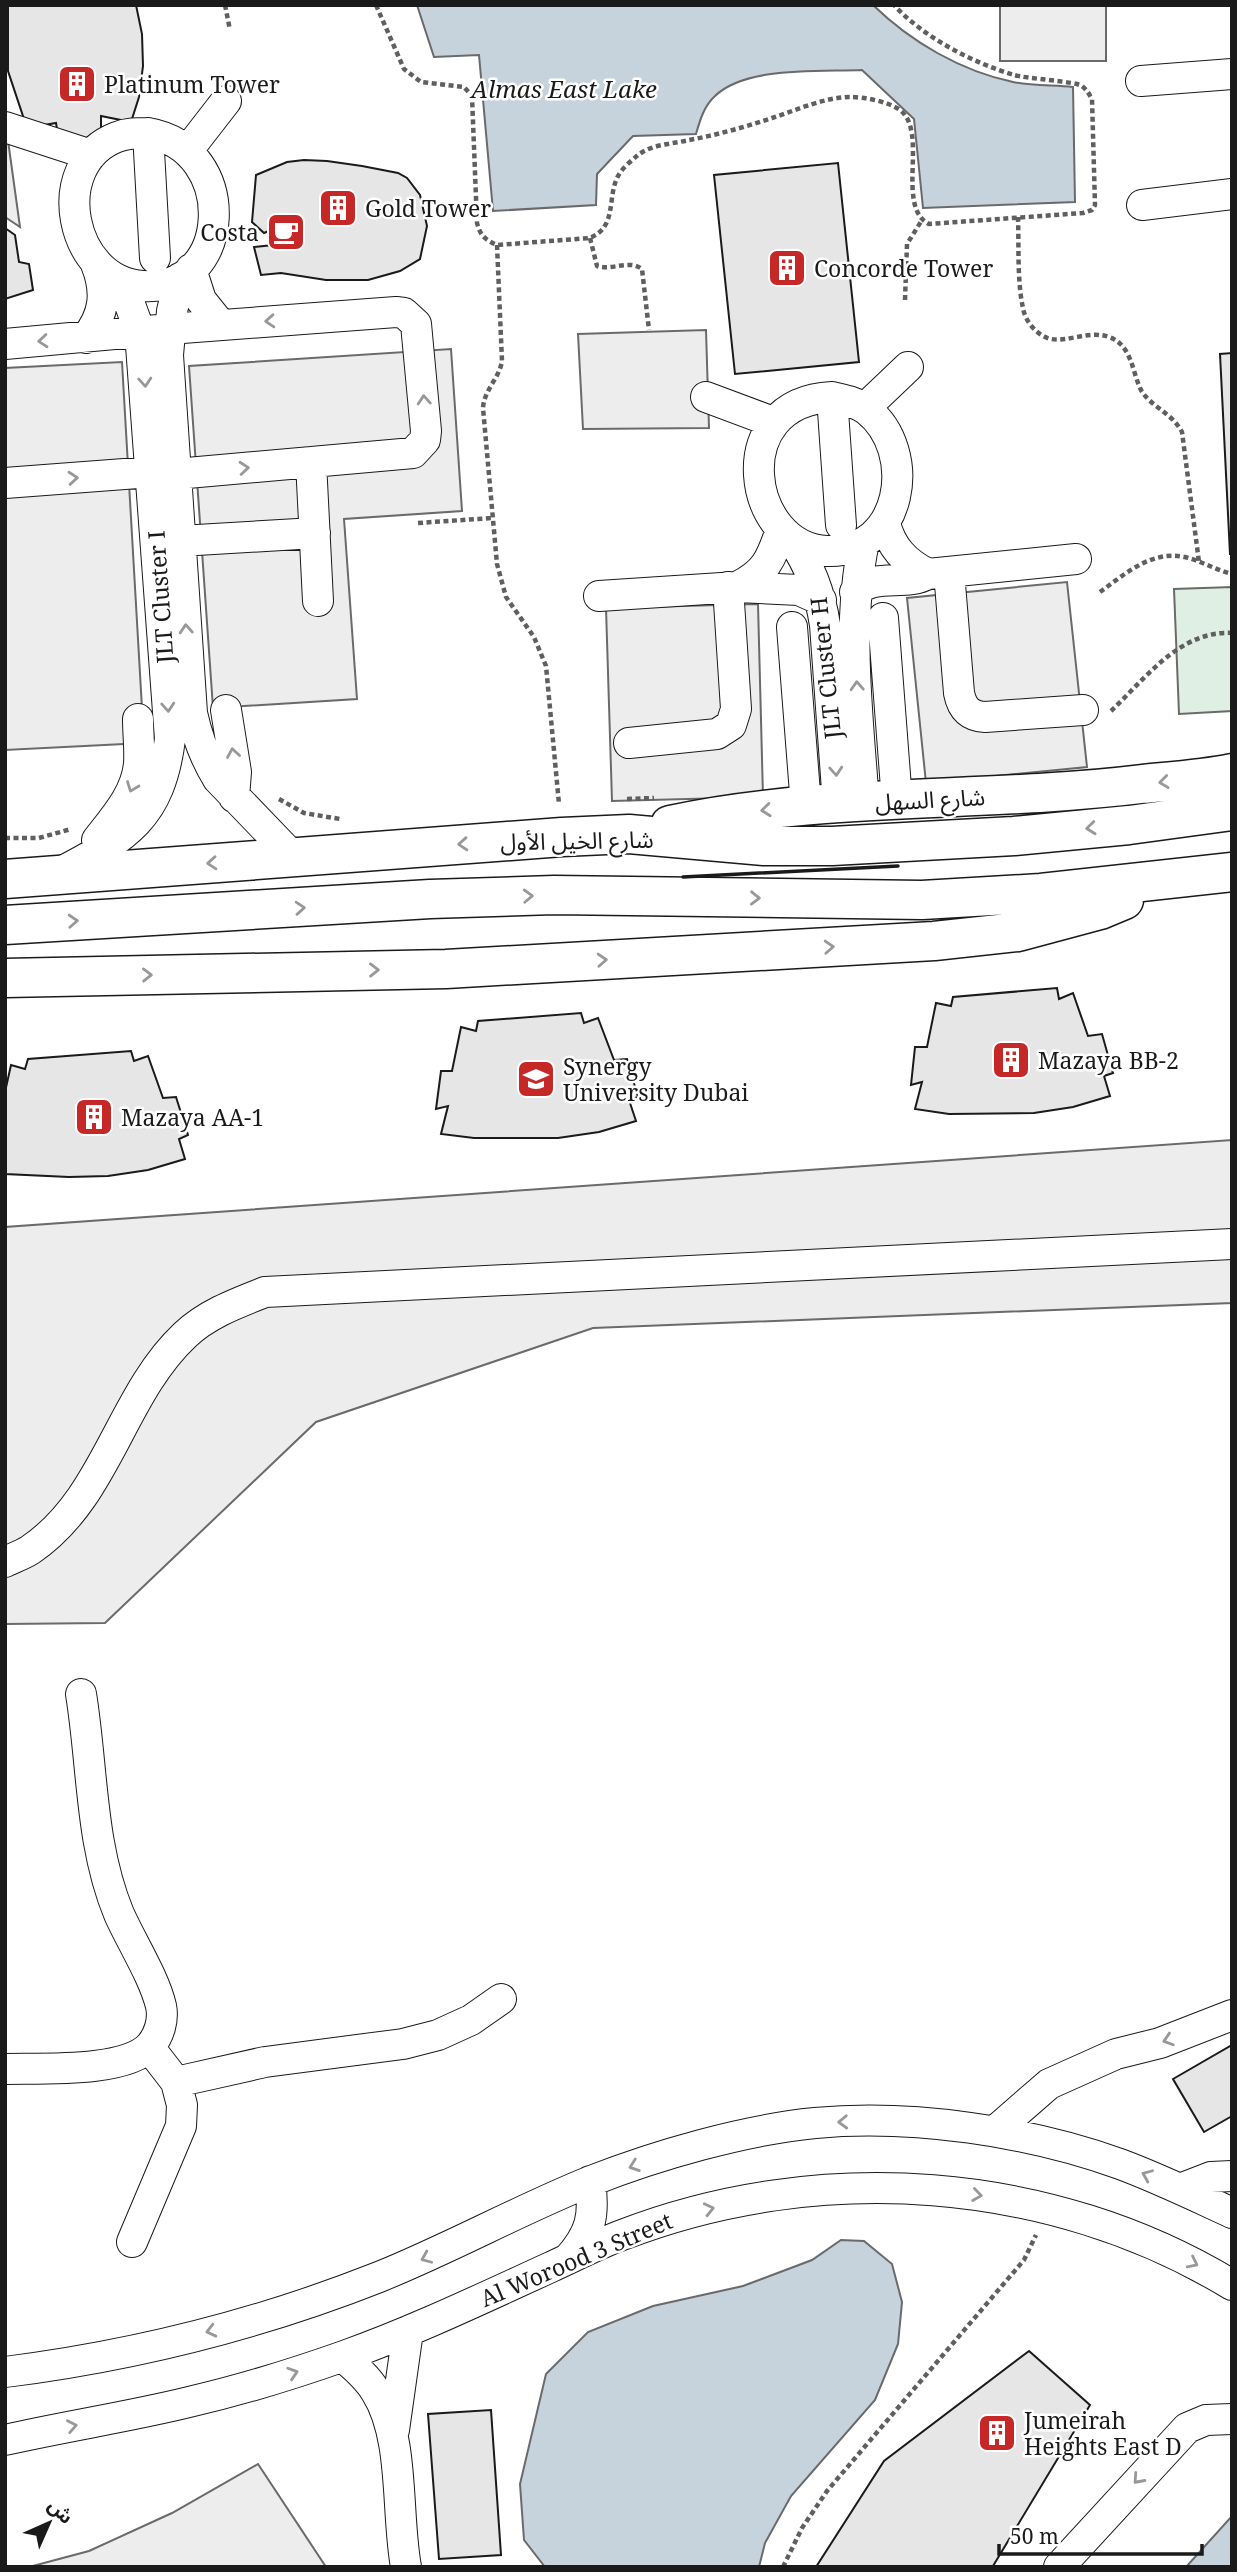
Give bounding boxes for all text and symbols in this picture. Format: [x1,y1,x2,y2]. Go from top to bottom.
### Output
building icon: Platinum Tower [56,63,98,105]
place label: Platinum Tower [104,68,280,100]
water label: Almas East Lake [469,72,657,105]
building icon: Gold Tower [317,187,359,229]
place label: Gold Tower [365,192,491,224]
cafe icon: Costa [265,211,307,253]
place label: Costa [200,216,259,248]
building icon: Concorde Tower [766,247,808,289]
place label: Concorde Tower [814,252,993,284]
one-way arrow [264,314,275,329]
one-way arrow [38,333,49,348]
one-way arrow [137,377,152,388]
one-way arrow [417,394,432,405]
one-way arrow [239,461,250,476]
one-way arrow [68,471,79,486]
street label: JLT Cluster I [139,530,181,665]
street label: JLT Cluster H [802,595,848,742]
one-way arrow [179,624,194,635]
one-way arrow [850,680,865,691]
one-way arrow [160,702,175,713]
one-way arrow [226,748,241,759]
one-way arrow [828,766,843,777]
one-way arrow [1158,774,1170,789]
one-way arrow [126,780,140,792]
street label: شارع السهل [874,780,986,820]
one-way arrow [760,802,771,817]
one-way arrow [1085,821,1097,836]
street label: شارع الخيل الأول [500,823,654,859]
one-way arrow [457,836,468,851]
one-way arrow [206,856,217,871]
one-way arrow [522,888,533,903]
one-way arrow [750,890,761,905]
one-way arrow [295,901,306,916]
one-way arrow [68,914,79,929]
one-way arrow [824,939,835,954]
one-way arrow [596,952,607,967]
one-way arrow [370,962,380,978]
one-way arrow [142,967,153,983]
building icon: Mazaya BB-2 [990,1039,1032,1081]
place label: Mazaya BB-2 [1038,1044,1179,1076]
place label: Synergy University Dubai [563,1050,749,1108]
school or university icon: Synergy University Dubai [515,1058,557,1100]
building icon: Mazaya AA-1 [73,1096,115,1138]
place label: Mazaya AA-1 [121,1101,264,1133]
one-way arrow [1163,2032,1175,2046]
one-way arrow [838,2114,848,2130]
one-way arrow [628,2158,640,2172]
one-way arrow [1142,2170,1154,2184]
one-way arrow [971,2187,983,2202]
one-way arrow [703,2203,715,2217]
street label: Al Worood 3 Street [475,2204,677,2314]
one-way arrow [420,2249,432,2263]
one-way arrow [1186,2255,1198,2269]
one-way arrow [205,2323,217,2337]
one-way arrow [286,2367,299,2381]
place label: Jumeirah Heights East D [1023,2404,1182,2462]
building icon: Jumeirah Heights East D [976,2412,1018,2454]
one-way arrow [66,2419,78,2434]
one-way arrow [1134,2471,1147,2484]
north arrow [14,2488,84,2558]
text: ش [43,2493,79,2529]
scale bar [999,2512,1202,2556]
text: 50 m [1010,2522,1059,2550]

